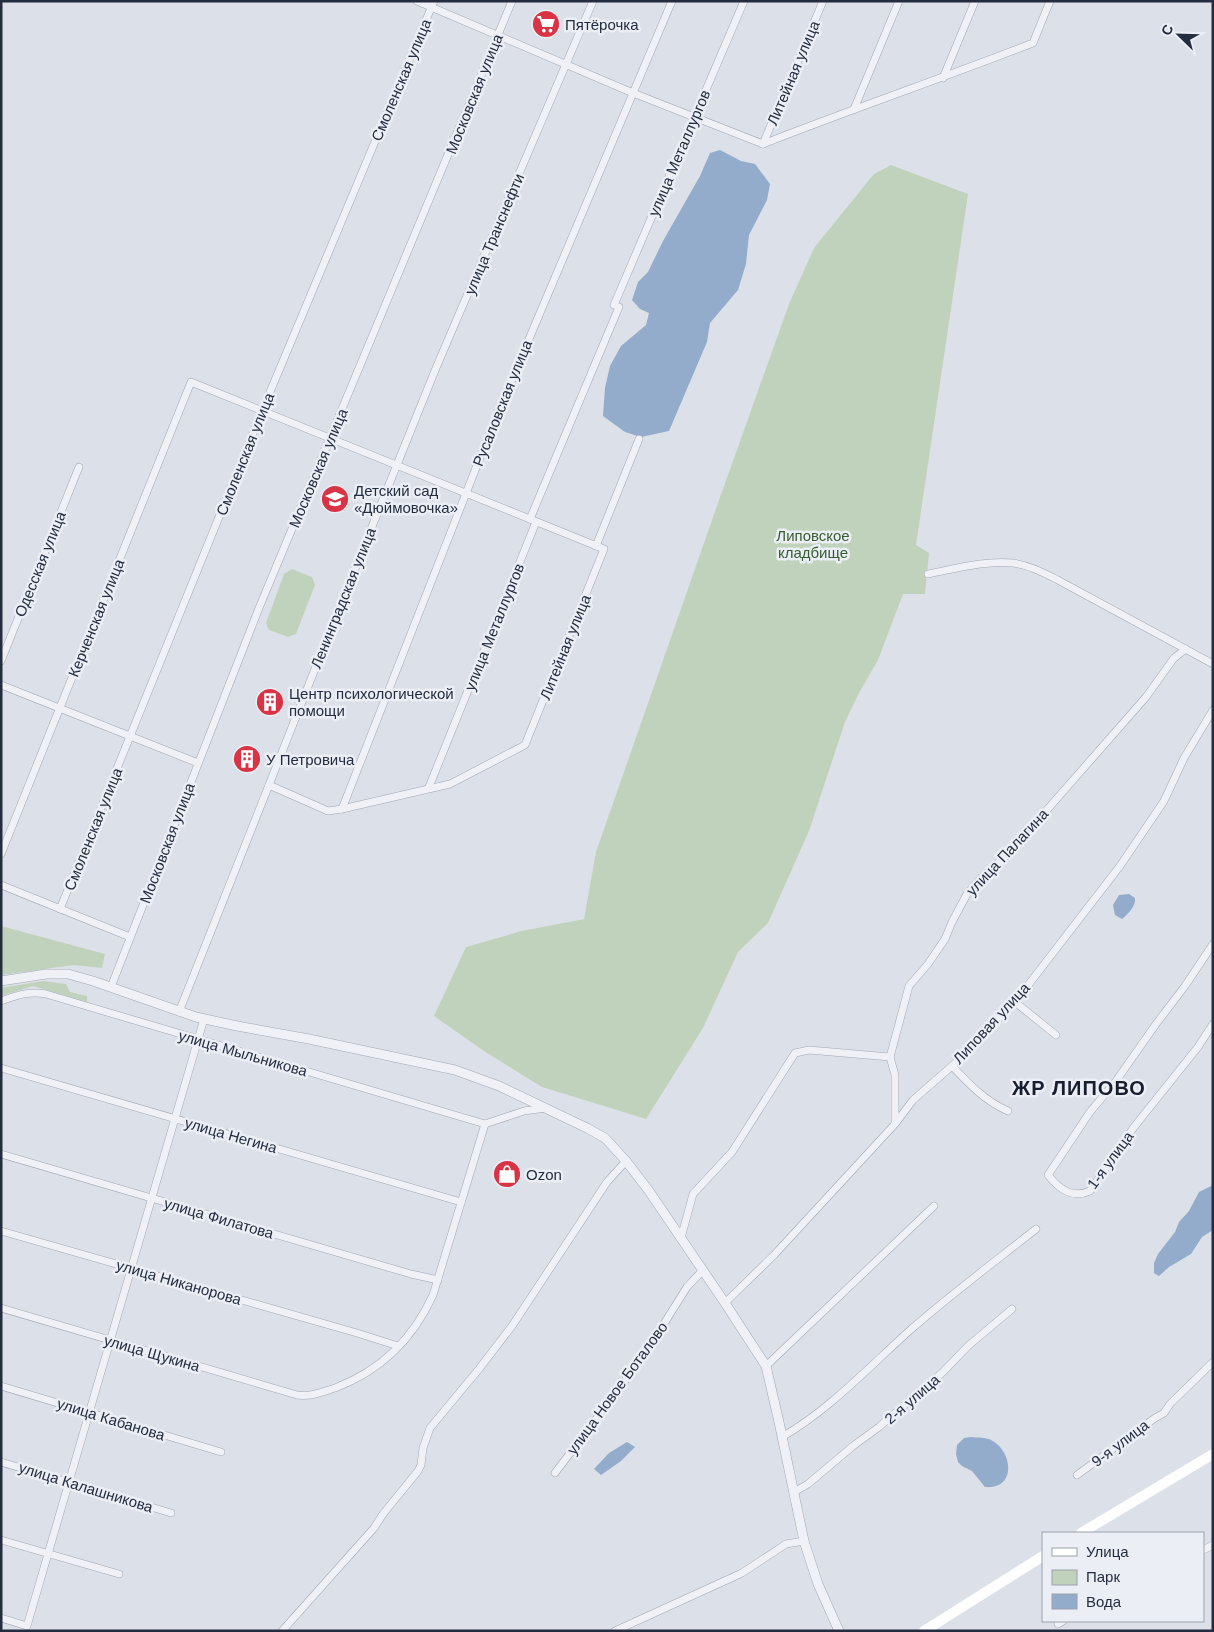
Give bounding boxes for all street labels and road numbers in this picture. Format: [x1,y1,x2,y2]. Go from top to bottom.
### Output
street label: Смоленская улица [368,16,435,144]
street label: Литейная улица [763,18,823,128]
street label: Московская улица [442,31,506,156]
street label: улица Металлургов [645,87,713,219]
street label: улица Транснефти [461,171,527,297]
street label: Русаловская улица [469,337,535,469]
street label: Смоленская улица [213,390,278,518]
street label: Московская улица [285,405,351,530]
street label: Одесская улица [11,508,69,619]
street label: Ленинградская улица [307,525,379,671]
street label: Керченская улица [65,556,128,680]
street label: улица Металлургов [461,561,527,693]
street label: Литейная улица [536,591,594,702]
street label: Смоленская улица [61,765,126,893]
street label: Московская улица [136,780,198,906]
street label: улица Палагина [963,805,1052,899]
street label: Липовая улица [949,979,1033,1067]
street label: улица Мыльникова [177,1026,310,1080]
street label: улица Негина [183,1114,280,1156]
street label: 1-я улица [1083,1127,1137,1192]
street label: улица Филатова [162,1194,276,1242]
street label: улица Никанорова [115,1256,244,1308]
street label: улица Новое Боталово [563,1318,671,1458]
street label: улица Щукина [102,1331,202,1375]
street label: 2-я улица [881,1370,943,1427]
street label: улица Кабанова [55,1395,168,1444]
street label: 9-я улица [1088,1416,1152,1470]
street label: улица Калашникова [17,1458,156,1516]

